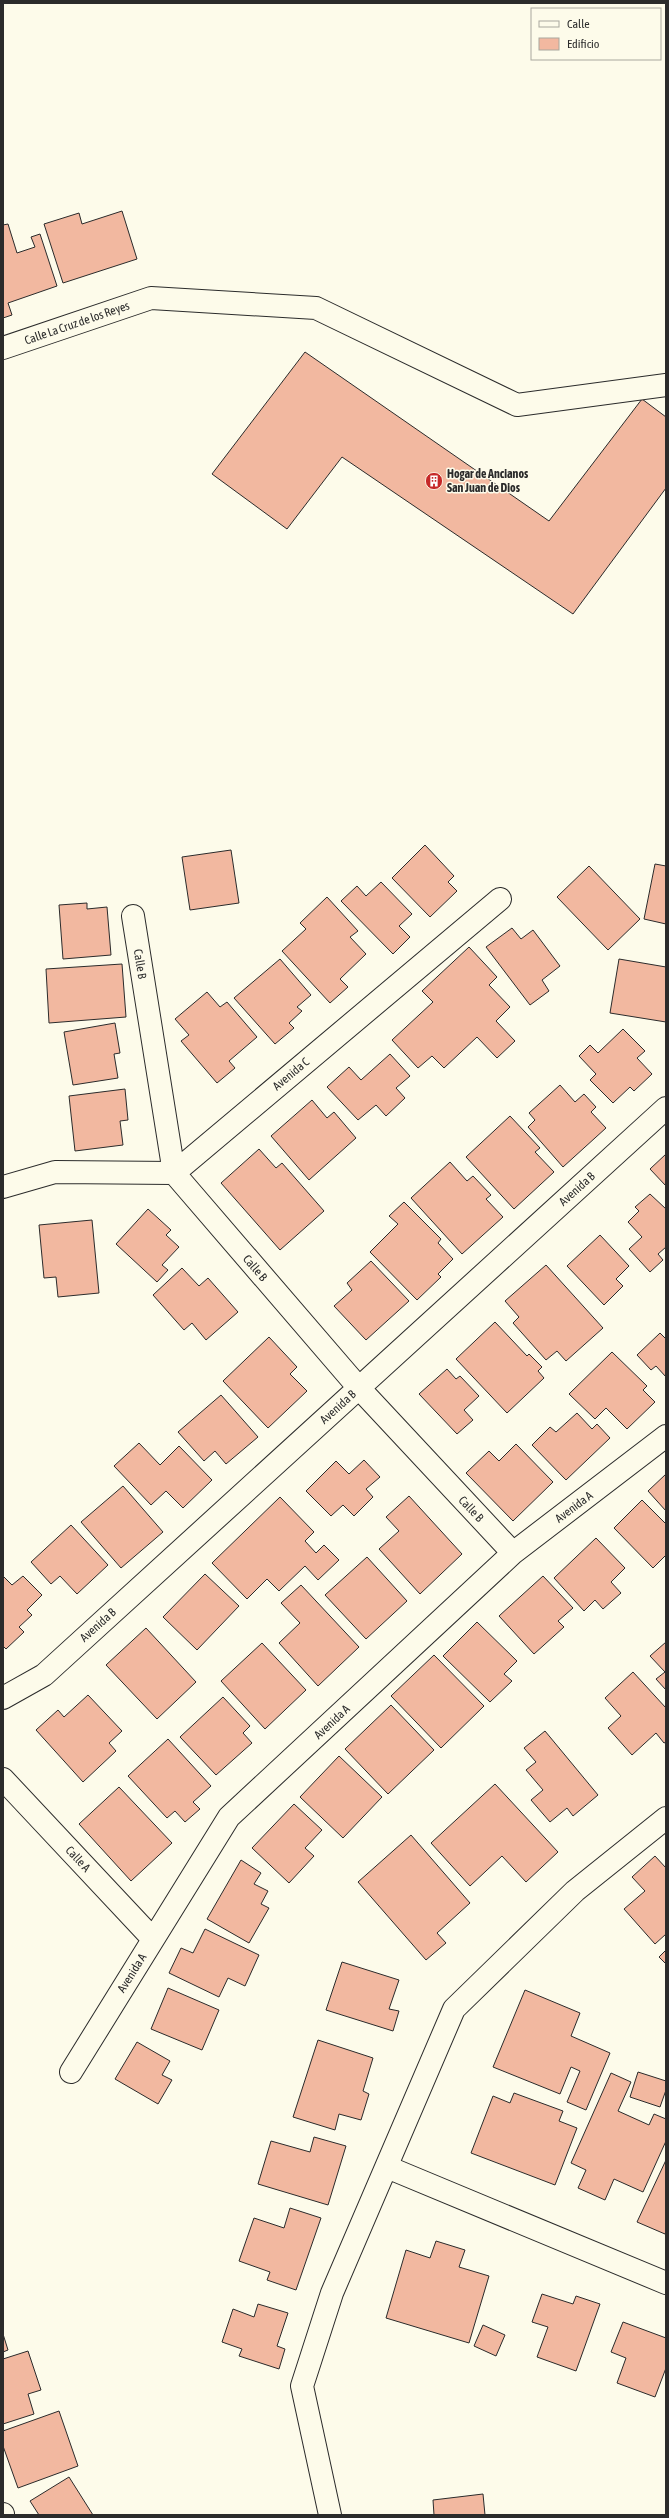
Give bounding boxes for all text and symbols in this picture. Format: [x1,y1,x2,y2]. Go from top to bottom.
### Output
legend [531,8,661,60]
text: Calle [567,17,590,31]
text: Edificio [567,37,600,51]
street label: Calle La Cruz de los Reyes [23,298,131,348]
place label: Hogar de Ancianos San Juan de Dios [447,467,529,495]
building icon: Hogar de Ancianos San Juan de Dios [424,471,444,491]
street label: Calle B [131,948,149,980]
street label: Avenida C [270,1054,312,1093]
street label: Avenida B [556,1169,598,1209]
street label: Calle B [240,1252,270,1284]
street label: Avenida B [317,1387,359,1427]
street label: Avenida A [552,1488,596,1526]
street label: Calle B [456,1493,487,1525]
street label: Avenida B [77,1605,119,1645]
street label: Avenida A [311,1702,353,1742]
street label: Calle A [63,1843,93,1875]
street label: Avenida A [115,1951,150,1995]

